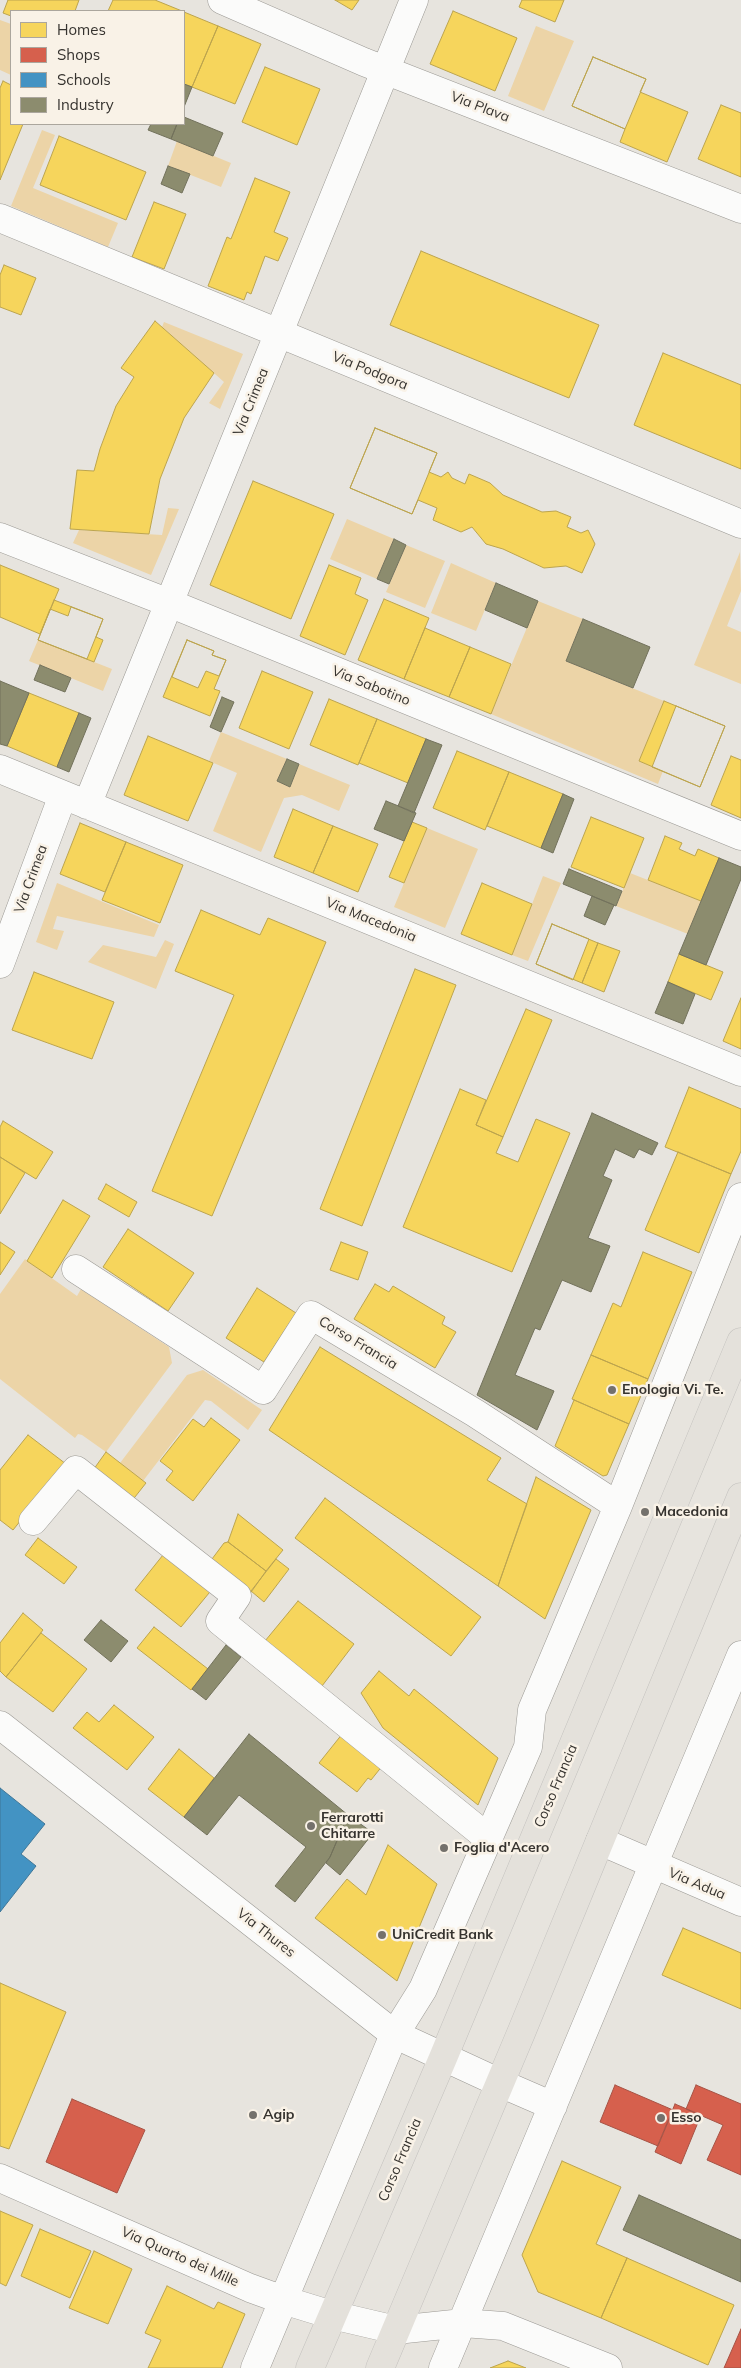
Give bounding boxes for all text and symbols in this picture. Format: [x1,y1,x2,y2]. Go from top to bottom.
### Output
legend [10,10,185,125]
text: Homes [57,20,106,39]
text: Shops [57,45,100,64]
text: Schools [57,70,111,89]
street label: Via Plava [448,88,512,126]
text: Industry [57,95,114,114]
street label: Via Podgora [330,348,410,394]
street label: Via Crimea [230,366,272,438]
street label: Via Sabotino [329,663,413,709]
street label: Via Crimea [11,843,51,915]
street label: Via Macedonia [323,894,419,946]
street label: Corso Francia [316,1313,400,1373]
place label: Enologia Vi. Te. [622,1382,724,1398]
marker: Enologia Vi. Te. [606,1384,618,1396]
place label: Macedonia [655,1504,728,1520]
marker: Macedonia [639,1506,651,1518]
street label: Corso Francia [531,1742,581,1830]
place label: Ferrarotti Chitarre [321,1810,384,1842]
marker: Ferrarotti Chitarre [305,1820,317,1832]
place label: Foglia d'Acero [454,1840,549,1856]
marker: Foglia d'Acero [438,1842,450,1854]
street label: Via Adua [666,1864,728,1904]
street label: Via Thures [233,1905,299,1961]
place label: UniCredit Bank [392,1927,493,1943]
marker: UniCredit Bank [376,1929,388,1941]
place label: Agip [263,2107,294,2123]
marker: Agip [247,2109,259,2121]
place label: Esso [671,2110,702,2126]
marker: Esso [655,2112,667,2124]
street label: Corso Francia [375,2116,425,2204]
street label: Via Quarto dei Mille [119,2223,241,2291]

